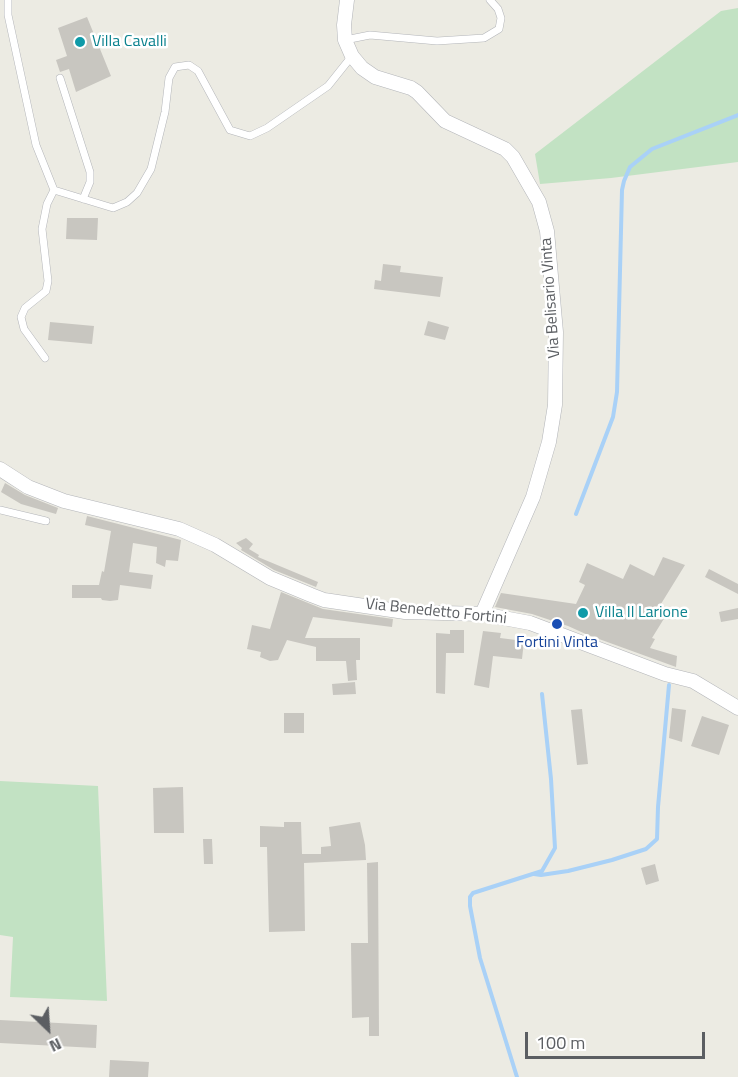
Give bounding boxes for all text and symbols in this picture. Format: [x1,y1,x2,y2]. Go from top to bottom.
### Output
place label: Villa Cavalli [92,32,167,52]
marker: Villa Cavalli [73,35,87,49]
street label: Via Belisario Vinta [537,237,565,359]
street label: Via Benedetto Fortini [364,595,508,629]
place label: Villa Il Larione [595,603,688,623]
marker: Villa Il Larione [576,606,590,620]
marker: Fortini Vinta [550,617,564,631]
place label: Fortini Vinta [516,633,598,653]
north arrow [18,999,78,1059]
scale bar [528,1020,708,1058]
text: 100 m [536,1029,585,1056]
text: N [46,1032,66,1059]

